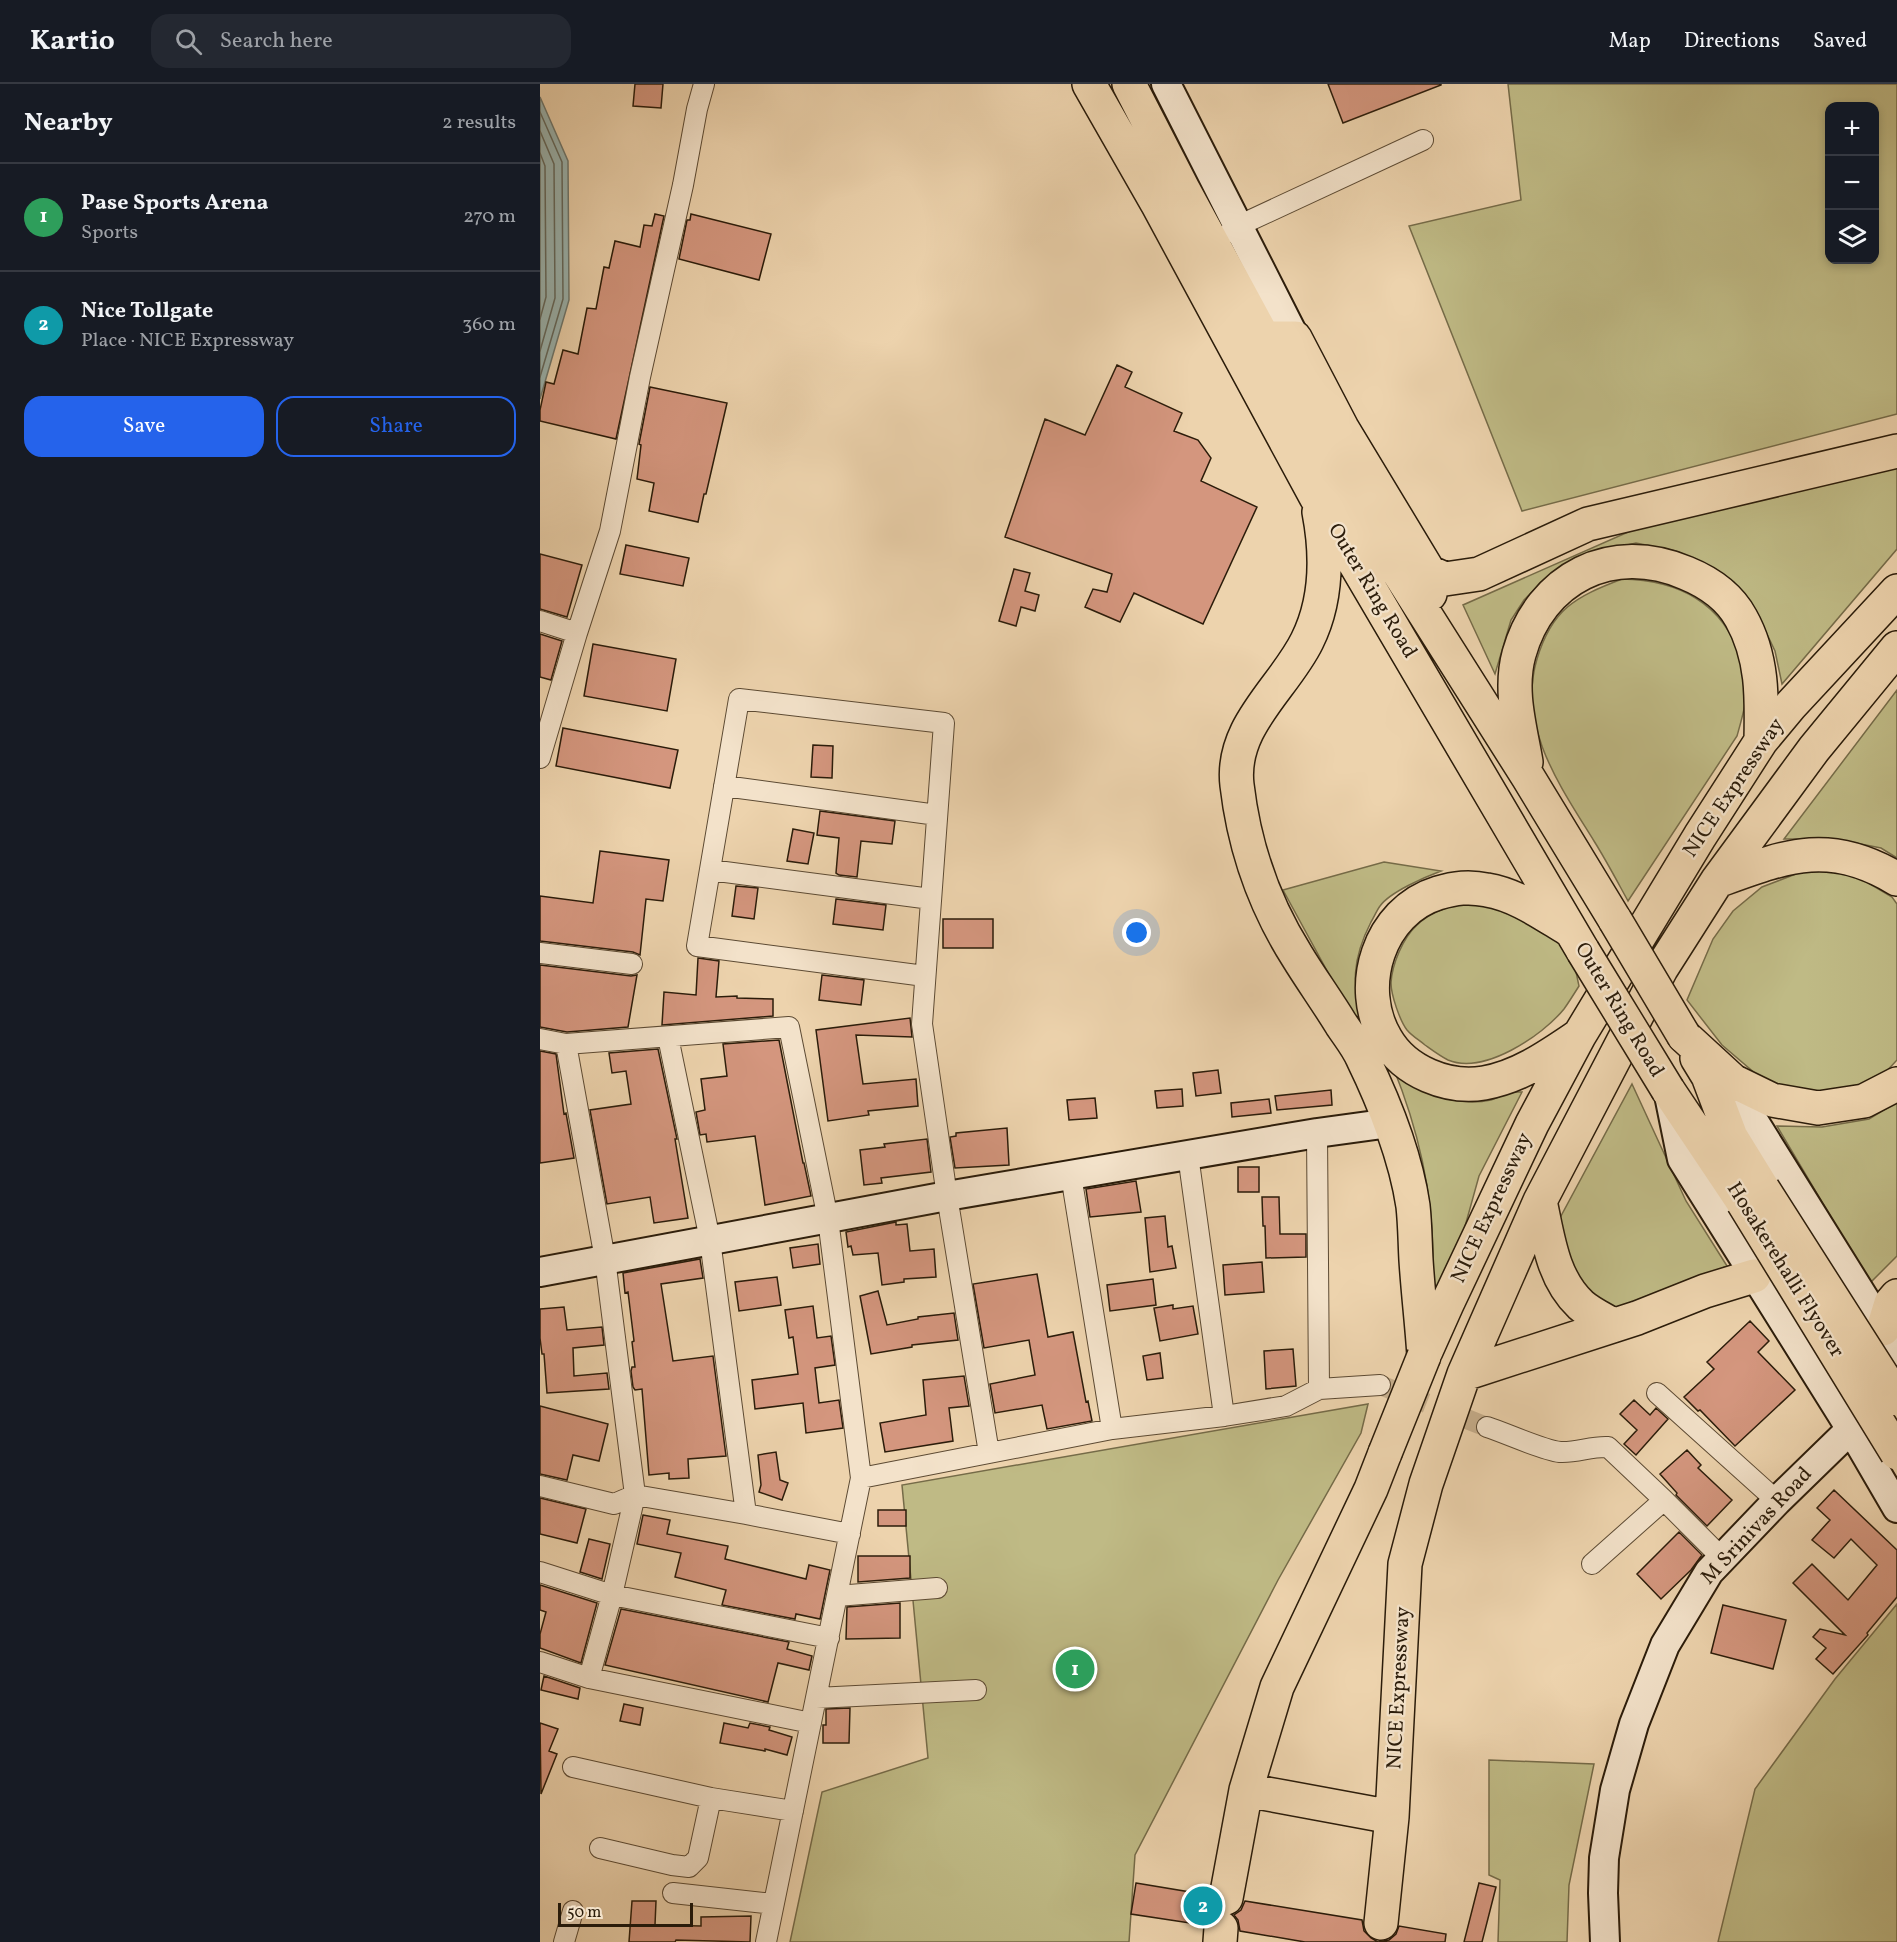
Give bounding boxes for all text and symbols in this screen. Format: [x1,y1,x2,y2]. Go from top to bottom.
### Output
search box [151,14,571,68]
text: Kartio [30,22,115,61]
icon: search [172,25,205,58]
text: Search here [220,26,333,57]
text: Map [1609,27,1651,56]
text: Directions [1684,27,1780,56]
text: Saved [1813,27,1867,56]
map controls [1825,102,1879,264]
button: + [1825,102,1879,156]
text: Nearby [24,105,113,141]
text: 2 results [442,109,516,137]
button: − [1825,156,1879,210]
text: Pase Sports Arena [81,188,269,219]
text: 1 [39,203,48,231]
text: 270 m [463,203,516,231]
button: layers [1825,210,1879,264]
text: Sports [81,219,138,247]
text: Nice Tollgate [81,296,213,327]
text: 2 [38,311,49,339]
text: 360 m [462,311,516,339]
text: Place · NICE Expressway [81,327,294,355]
button: Save [24,396,264,457]
button: Share [276,396,516,457]
street label: Outer Ring Road [1320,518,1424,664]
street label: NICE Expressway [1676,712,1792,864]
your location [1122,918,1151,947]
street label: Outer Ring Road [1567,937,1671,1083]
street label: NICE Expressway [1444,1127,1540,1288]
street label: Hosakerehalli Flyover [1719,1177,1851,1364]
street label: M Srinivas Road [1695,1461,1819,1591]
street label: NICE Expressway [1380,1605,1418,1770]
pin: 1 [1056,1646,1094,1692]
pin: 2 [1184,1884,1222,1928]
scale bar [558,1900,693,1928]
text: 50 m [567,1902,601,1924]

